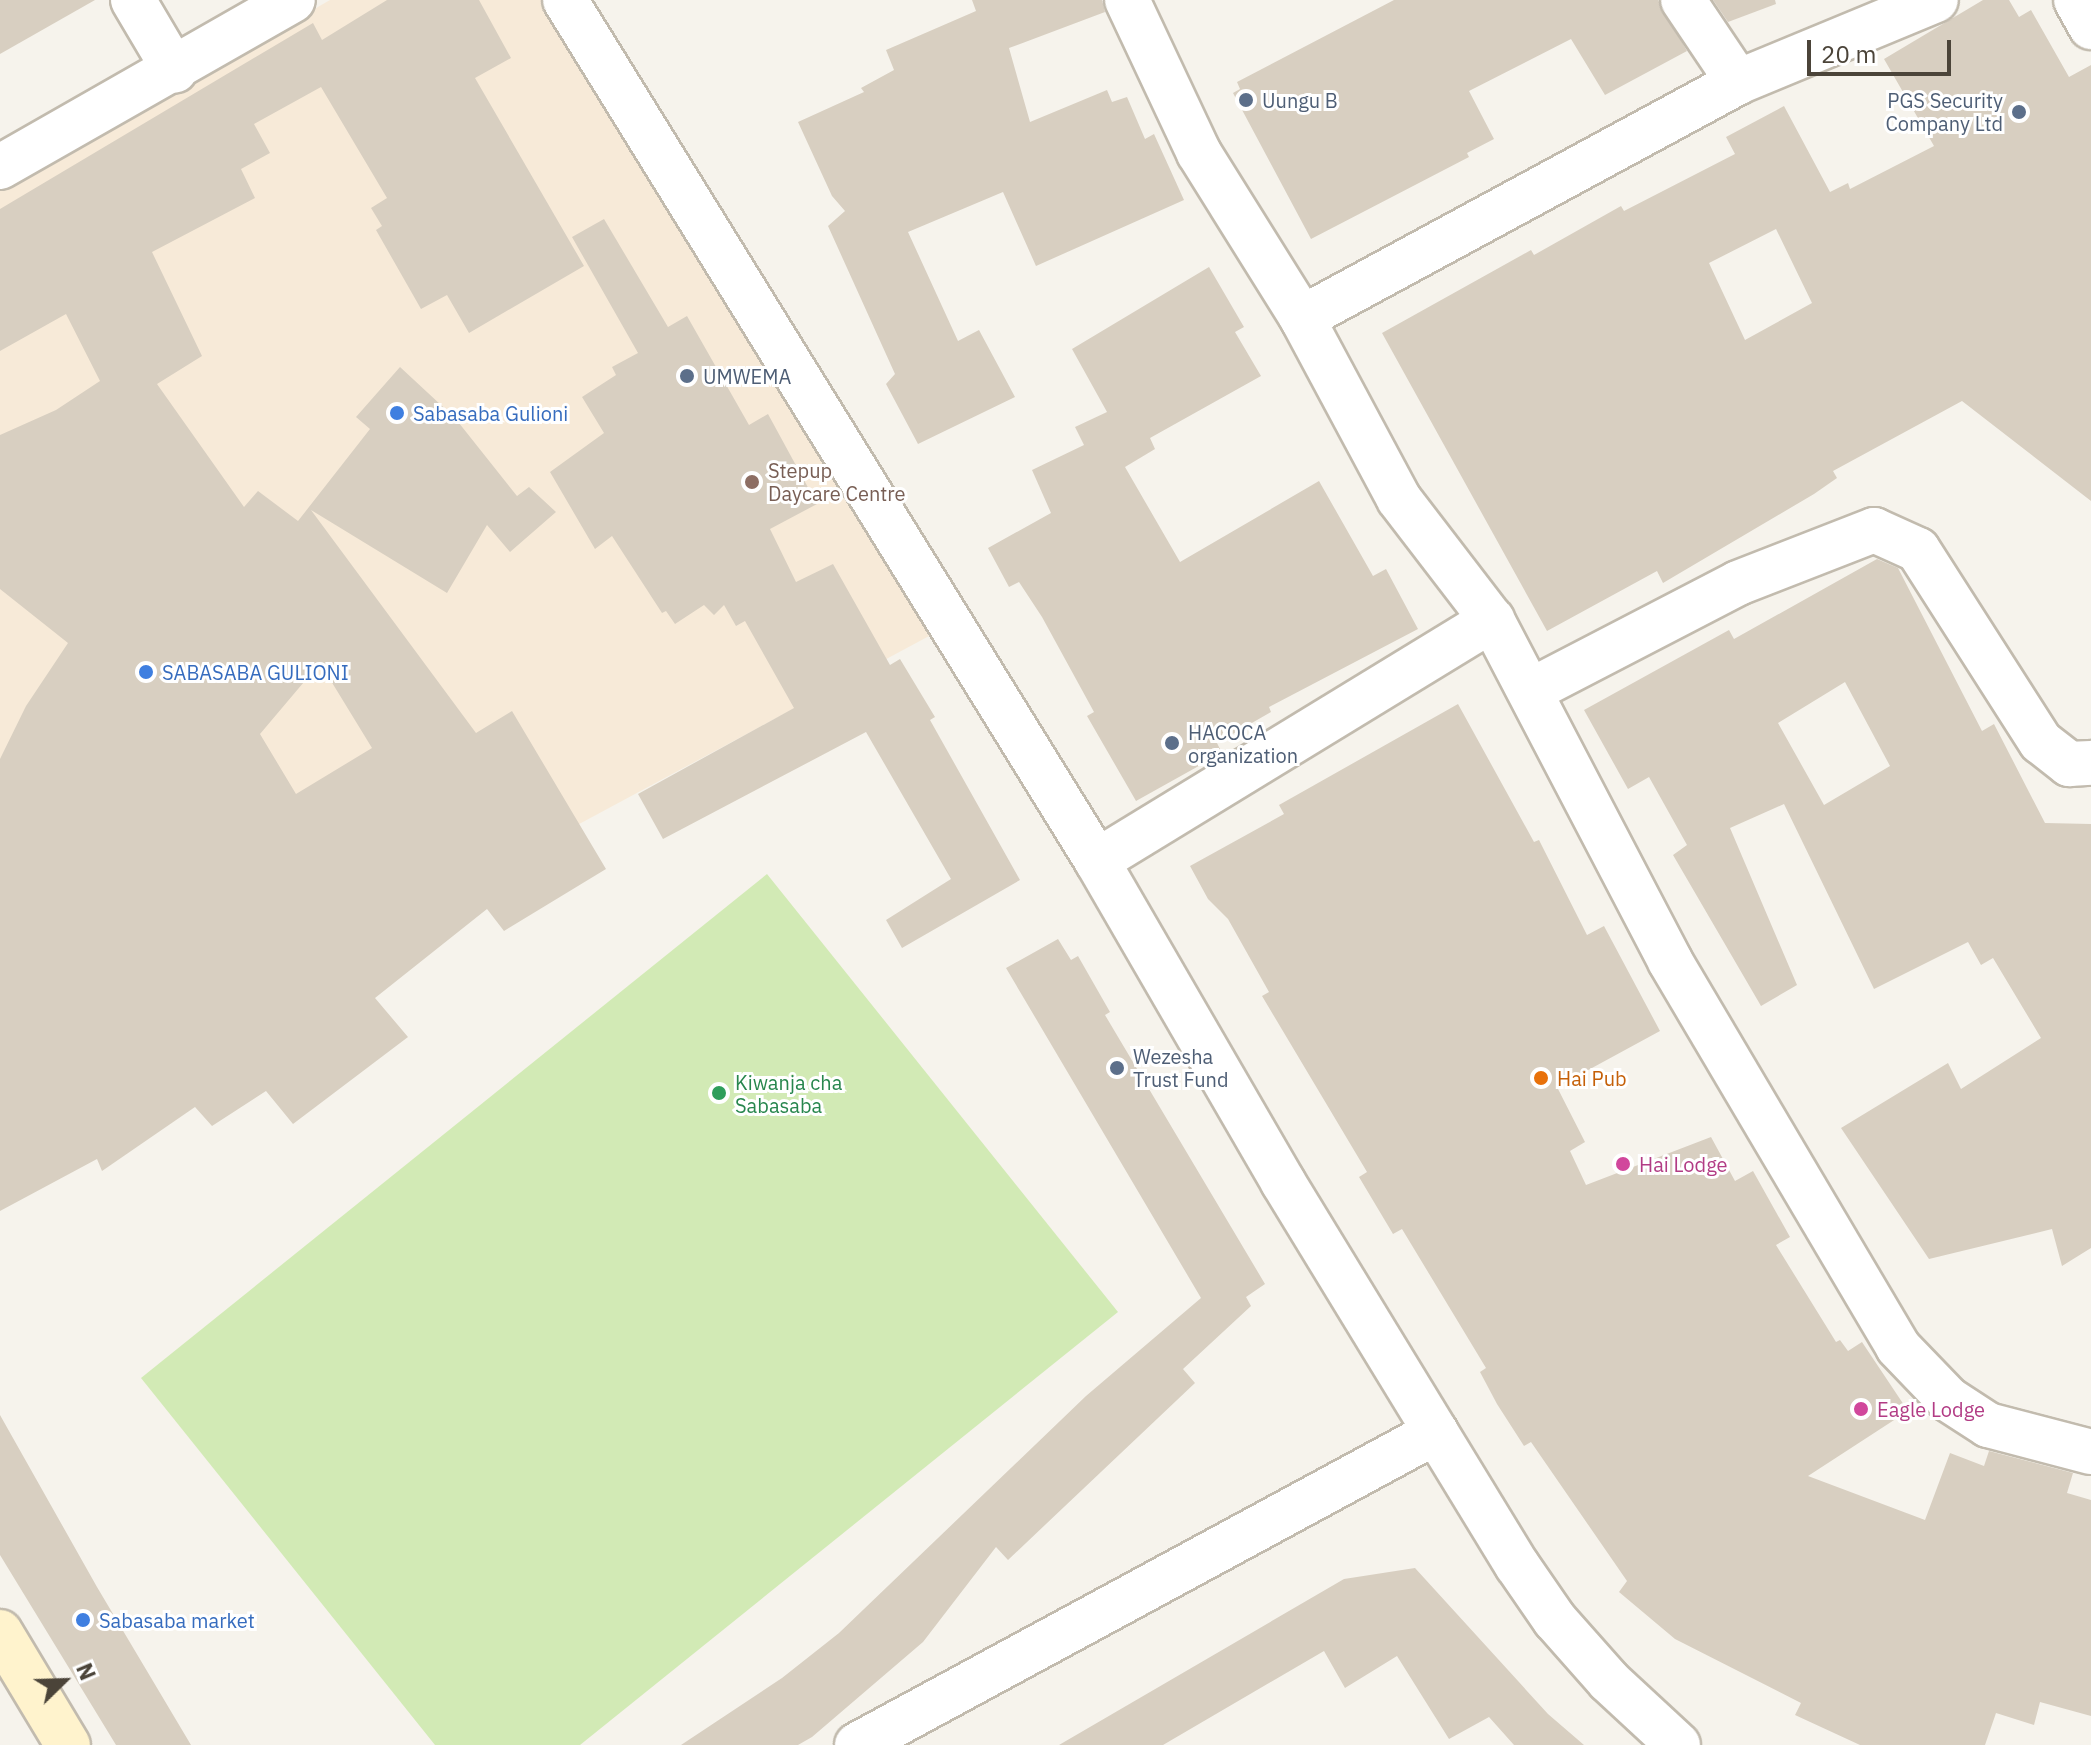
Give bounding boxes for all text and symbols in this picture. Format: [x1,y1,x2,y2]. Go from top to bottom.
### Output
scale bar [1811,24,1955,74]
text: 20 m [1821,38,1876,70]
place label: Uungu B [1262,88,1338,112]
place label: PGS Security Company Ltd [1885,88,2003,135]
marker: Uungu B [1237,91,1255,109]
marker: PGS Security Company Ltd [2010,103,2028,121]
place label: UMWEMA [703,364,791,388]
marker: UMWEMA [678,367,696,385]
place label: Sabasaba Gulioni [413,401,568,425]
marker: Sabasaba Gulioni [388,404,406,422]
place label: Stepup Daycare Centre [768,458,906,505]
marker: Stepup Daycare Centre [743,473,761,491]
place label: SABASABA GULIONI [162,660,349,684]
marker: SABASABA GULIONI [137,663,155,681]
place label: HACOCA organization [1188,720,1298,767]
marker: HACOCA organization [1163,734,1181,752]
place label: Wezesha Trust Fund [1133,1044,1229,1091]
marker: Wezesha Trust Fund [1108,1059,1126,1077]
place label: Hai Pub [1557,1066,1627,1090]
marker: Hai Pub [1532,1069,1550,1087]
place label: Kiwanja cha Sabasaba [735,1070,842,1117]
marker: Kiwanja cha Sabasaba [710,1084,728,1102]
place label: Hai Lodge [1639,1152,1728,1176]
marker: Hai Lodge [1614,1155,1632,1173]
place label: Eagle Lodge [1877,1397,1985,1421]
marker: Eagle Lodge [1852,1400,1870,1418]
place label: Sabasaba market [99,1608,255,1632]
marker: Sabasaba market [74,1611,92,1629]
north arrow [24,1641,104,1721]
text: N [70,1658,103,1684]

